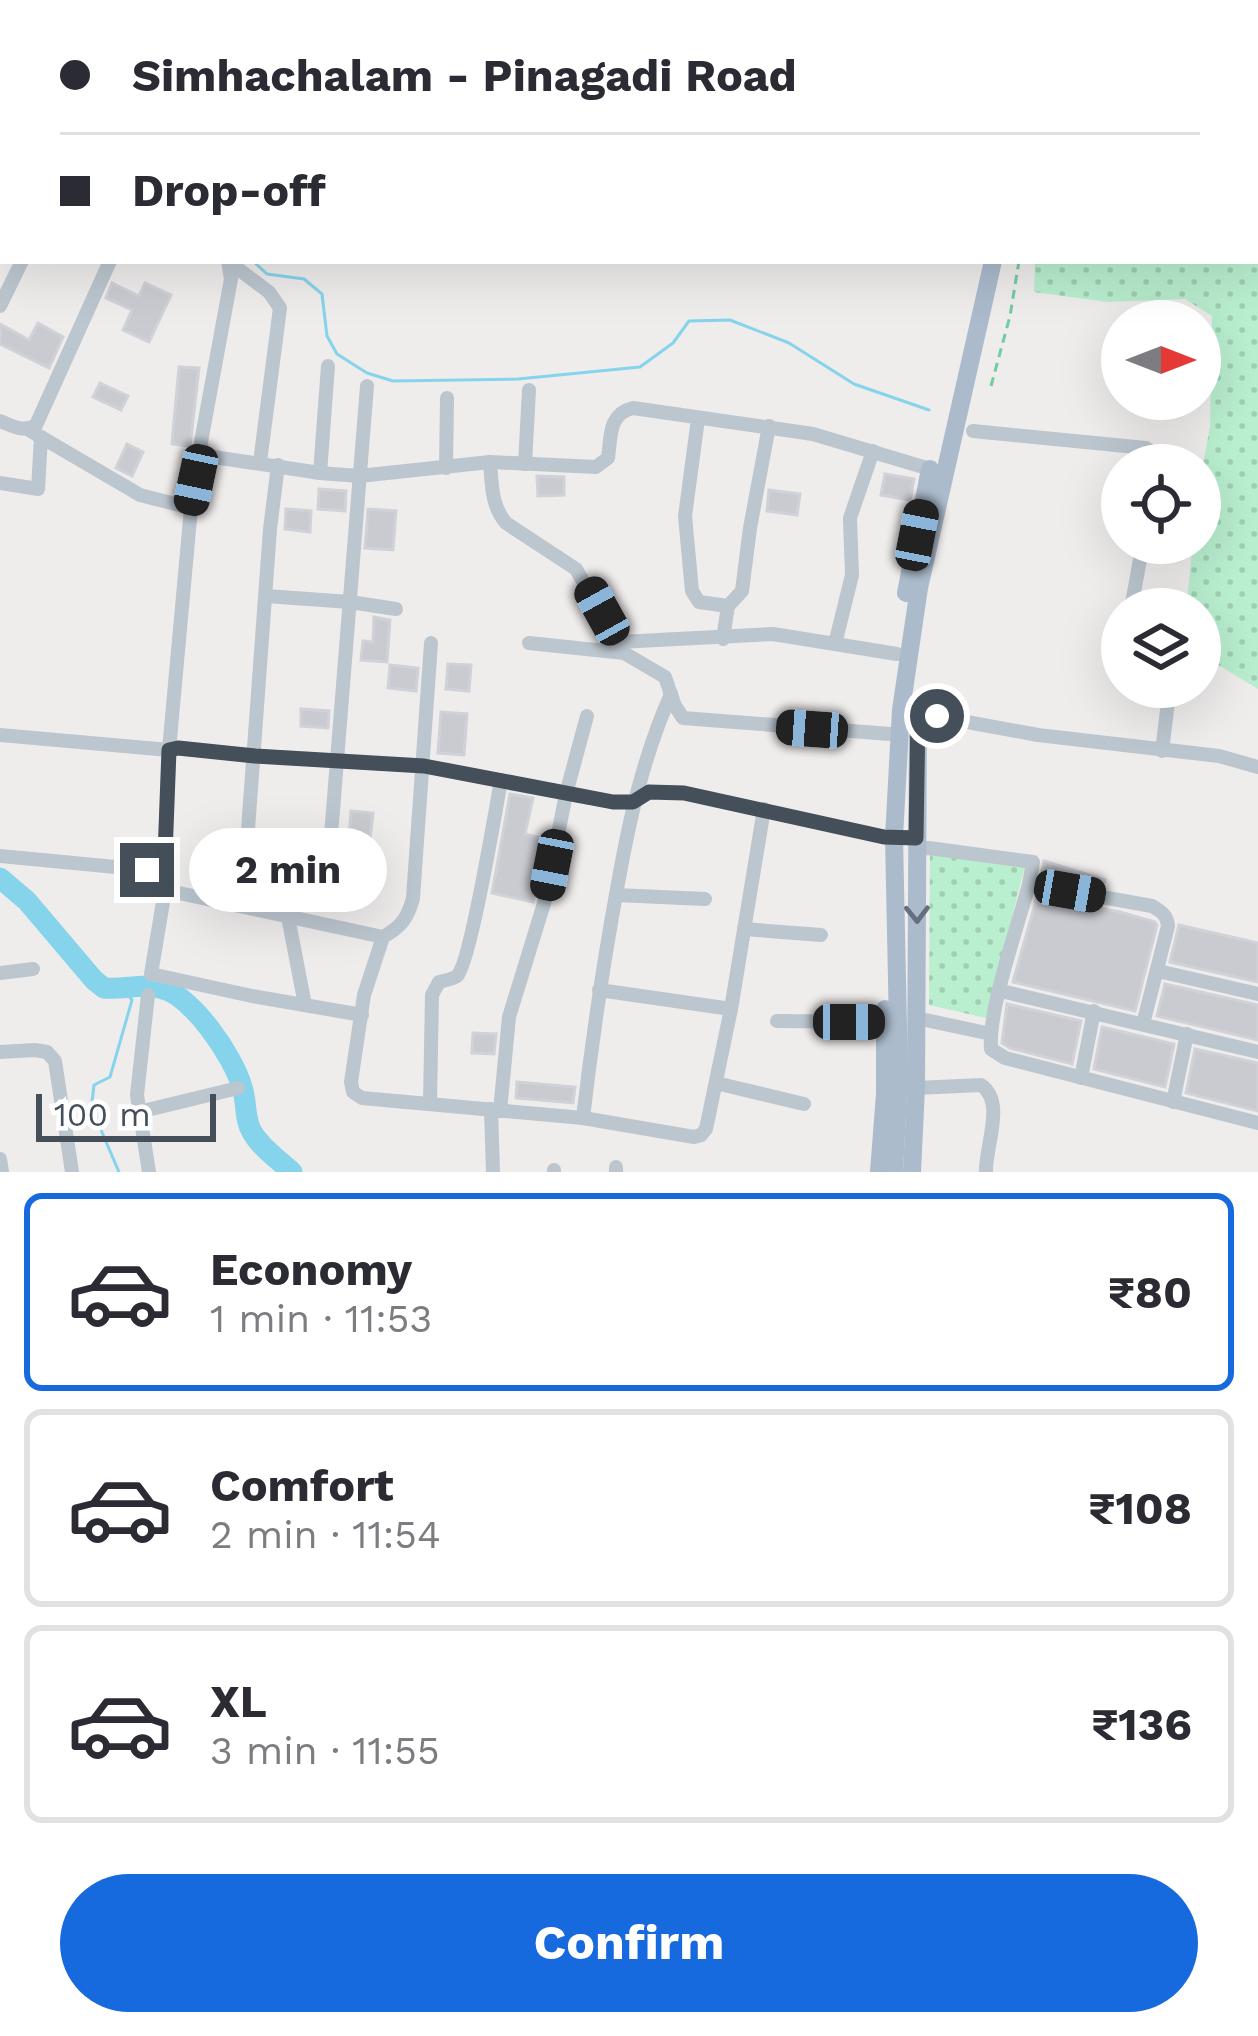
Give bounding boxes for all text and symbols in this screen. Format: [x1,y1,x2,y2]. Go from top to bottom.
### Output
text: Simhachalam - Pinagadi Road [132,49,797,102]
text: Drop-off [132,164,326,217]
north arrow [1101,300,1221,420]
map controls [1101,300,1221,708]
car [171,441,221,519]
button: locate [1101,444,1221,564]
car [892,496,942,574]
car [569,571,635,651]
button: layers [1101,588,1221,708]
route start [910,689,964,743]
car [775,709,849,749]
car [527,826,577,904]
callout: 2 min [189,828,387,912]
route end [120,843,174,897]
text: 2 min [235,847,341,892]
car [1031,867,1109,915]
one-way arrow [903,905,929,924]
car [813,1004,885,1040]
scale bar [36,1088,216,1141]
text: 100 m [54,1095,151,1134]
icon: car [66,1238,174,1346]
text: Economy [210,1243,412,1296]
text: ₹80 [1108,1266,1192,1319]
text: 1 min · 11:53 [210,1296,432,1341]
icon: car [66,1454,174,1562]
text: Comfort [210,1459,394,1512]
text: ₹108 [1088,1482,1192,1535]
text: 2 min · 11:54 [210,1512,441,1557]
icon: car [66,1670,174,1778]
text: XL [210,1675,267,1728]
text: ₹136 [1091,1698,1192,1751]
text: 3 min · 11:55 [210,1728,440,1773]
button: Confirm [60,1874,1198,2012]

